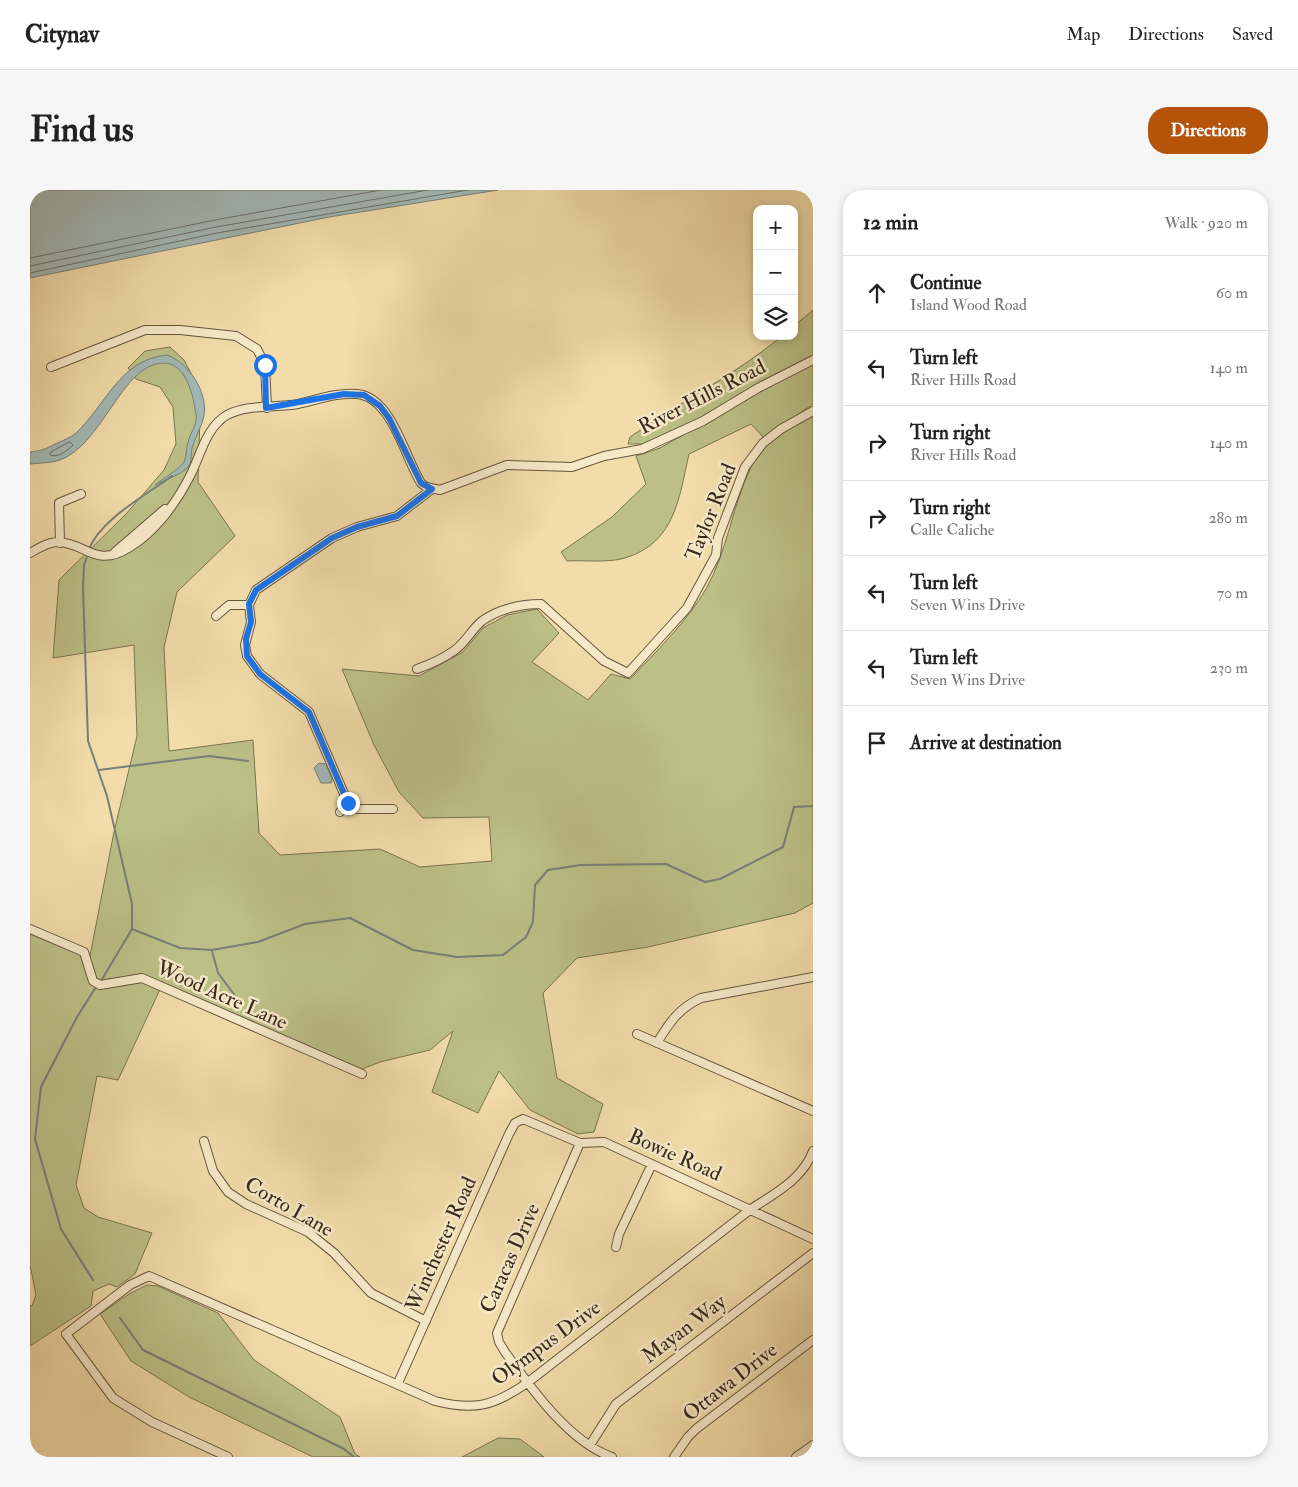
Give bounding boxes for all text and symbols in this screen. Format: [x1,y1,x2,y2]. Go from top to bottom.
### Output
text: Citynav [25,19,99,50]
text: Map [1067,23,1100,46]
text: Directions [1128,23,1204,46]
text: Saved [1232,23,1273,46]
button: Directions [1148,107,1268,154]
text: Find us [30,108,134,152]
map controls [753,205,798,340]
button: + [753,205,798,250]
text: 12 min [863,209,918,236]
text: Walk · 920 m [1165,213,1248,233]
button: − [753,250,798,295]
text: Continue [910,271,981,295]
icon: ahead [863,279,891,307]
text: 60 m [1216,283,1248,303]
button: layers [753,295,798,340]
text: Island Wood Road [910,295,1027,315]
text: Turn left [910,346,978,370]
street label: River Hills Road [634,353,771,441]
route start [254,354,277,377]
icon: left [863,354,891,382]
text: 140 m [1210,358,1248,378]
text: River Hills Road [910,370,1016,390]
text: Turn right [910,421,990,445]
icon: right [863,429,891,457]
text: 140 m [1210,433,1248,453]
text: River Hills Road [910,445,1016,465]
street label: Taylor Road [679,459,743,565]
text: Turn right [910,496,990,520]
icon: right [863,504,891,532]
text: 280 m [1208,508,1248,528]
text: Calle Caliche [910,520,994,540]
text: Turn left [910,571,978,595]
icon: left [863,579,891,607]
text: 70 m [1217,583,1248,603]
text: Seven Wins Drive [910,595,1025,615]
text: Turn left [910,646,978,670]
icon: left [863,654,891,682]
text: 230 m [1210,658,1248,678]
text: Seven Wins Drive [910,670,1025,690]
icon: arrive [863,729,891,757]
text: Arrive at destination [910,731,1062,755]
route end [337,792,360,815]
street label: Wood Acre Lane [151,954,292,1036]
street label: Bowie Road [624,1122,726,1188]
street label: Corto Lane [240,1171,338,1243]
street label: Winchester Road [399,1172,483,1317]
street label: Caracas Drive [474,1199,546,1317]
street label: Mayan Way [636,1288,732,1370]
street label: Olympus Drive [486,1294,606,1392]
street label: Ottawa Drive [677,1336,783,1427]

